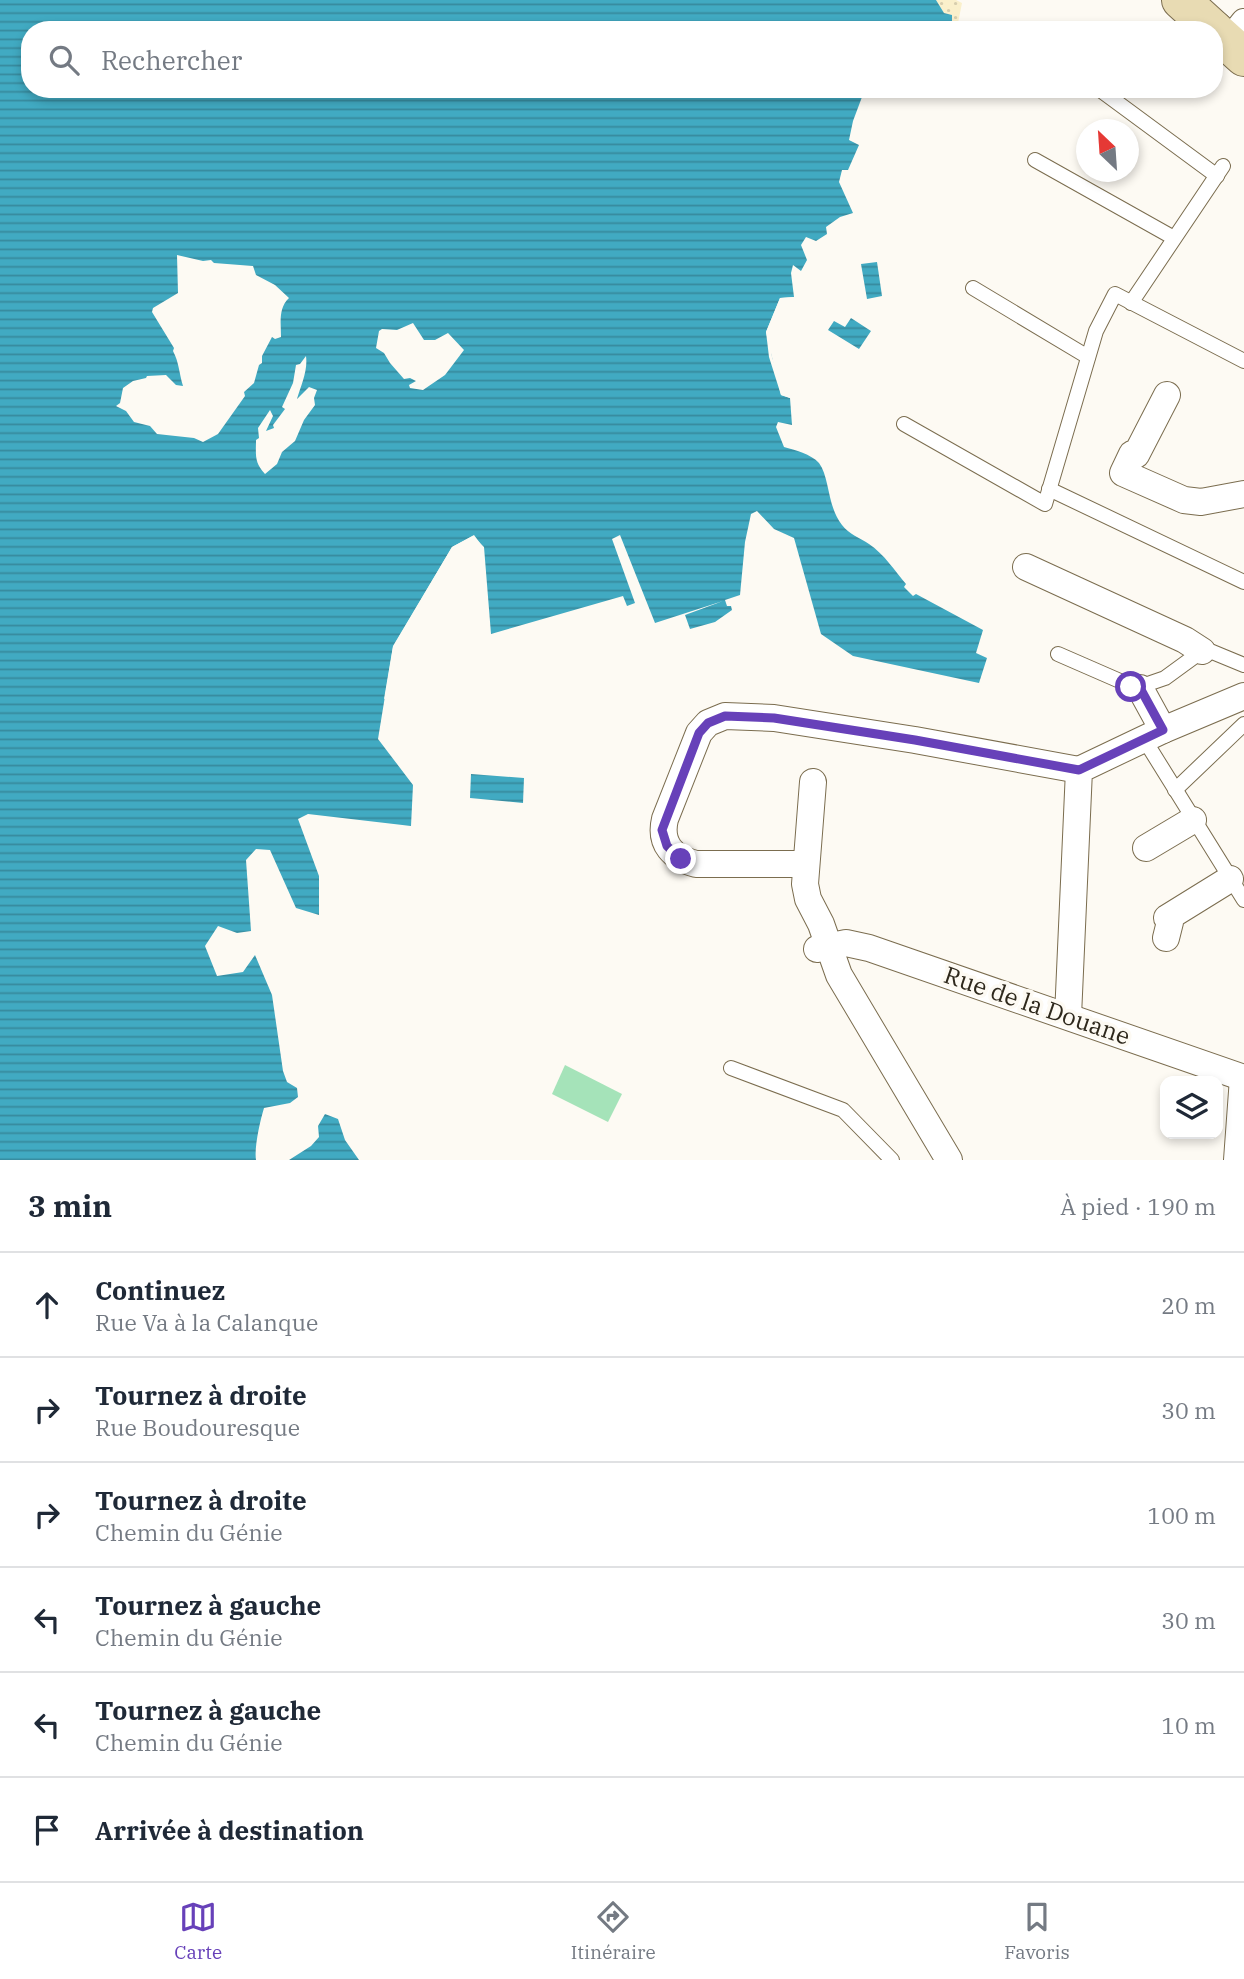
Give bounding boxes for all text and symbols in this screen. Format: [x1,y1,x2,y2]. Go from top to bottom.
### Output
search box [21,21,1223,98]
icon: search [45,41,83,79]
text: Rechercher [101,43,242,77]
north arrow [1076,119,1139,182]
route start [1115,671,1146,702]
route end [665,843,696,874]
street label: Rue de la Douane [940,958,1135,1052]
map controls [1160,1076,1223,1139]
button: layers [1160,1076,1223,1139]
text: 3 min [28,1186,112,1225]
text: À pied · 190 m [1060,1191,1216,1221]
text: Continuez [95,1273,225,1307]
icon: ahead [28,1286,66,1324]
text: 20 m [1161,1290,1216,1320]
text: Rue Va à la Calanque [95,1307,318,1337]
text: Tournez à droite [95,1378,307,1412]
icon: right [28,1391,66,1429]
text: 30 m [1161,1395,1216,1425]
text: Rue Boudouresque [95,1412,300,1442]
text: Tournez à droite [95,1483,307,1517]
icon: right [28,1496,66,1534]
text: 100 m [1147,1500,1216,1530]
text: Chemin du Génie [95,1517,283,1547]
text: Tournez à gauche [95,1588,321,1622]
icon: left [28,1601,66,1639]
text: 30 m [1161,1605,1216,1635]
text: Chemin du Génie [95,1622,283,1652]
text: Tournez à gauche [95,1693,321,1727]
icon: left [28,1706,66,1744]
text: 10 m [1161,1710,1216,1740]
text: Chemin du Génie [95,1727,283,1757]
icon: arrive [28,1811,66,1849]
text: Arrivée à destination [95,1813,364,1847]
tab: Carte [174,1898,222,1964]
tab: Itinéraire [571,1898,656,1964]
tab: Favoris [1004,1898,1070,1964]

